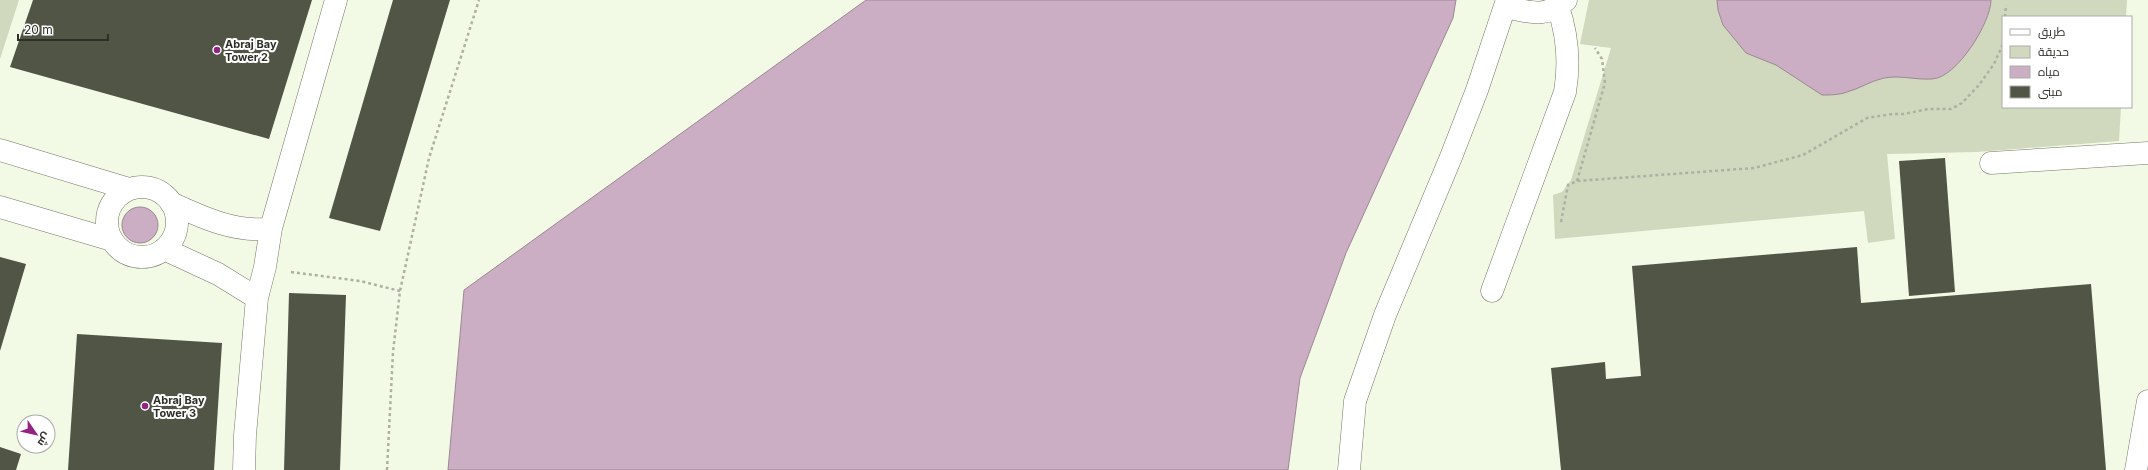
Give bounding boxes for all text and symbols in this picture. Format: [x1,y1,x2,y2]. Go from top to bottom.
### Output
scale bar [18,16,108,42]
legend [2002,16,2132,108]
text: 20 m [24,22,53,37]
text: طريق [2038,24,2066,39]
place label: Abraj Bay Tower 2 [225,37,277,64]
text: حديقة [2038,44,2069,59]
marker: Abraj Bay Tower 2 [212,45,222,55]
text: مياه [2038,64,2060,79]
text: مبنى [2038,84,2063,99]
place label: Abraj Bay Tower 3 [153,393,205,420]
marker: Abraj Bay Tower 3 [140,401,150,411]
north arrow [16,414,56,454]
text: ش [35,430,54,449]

